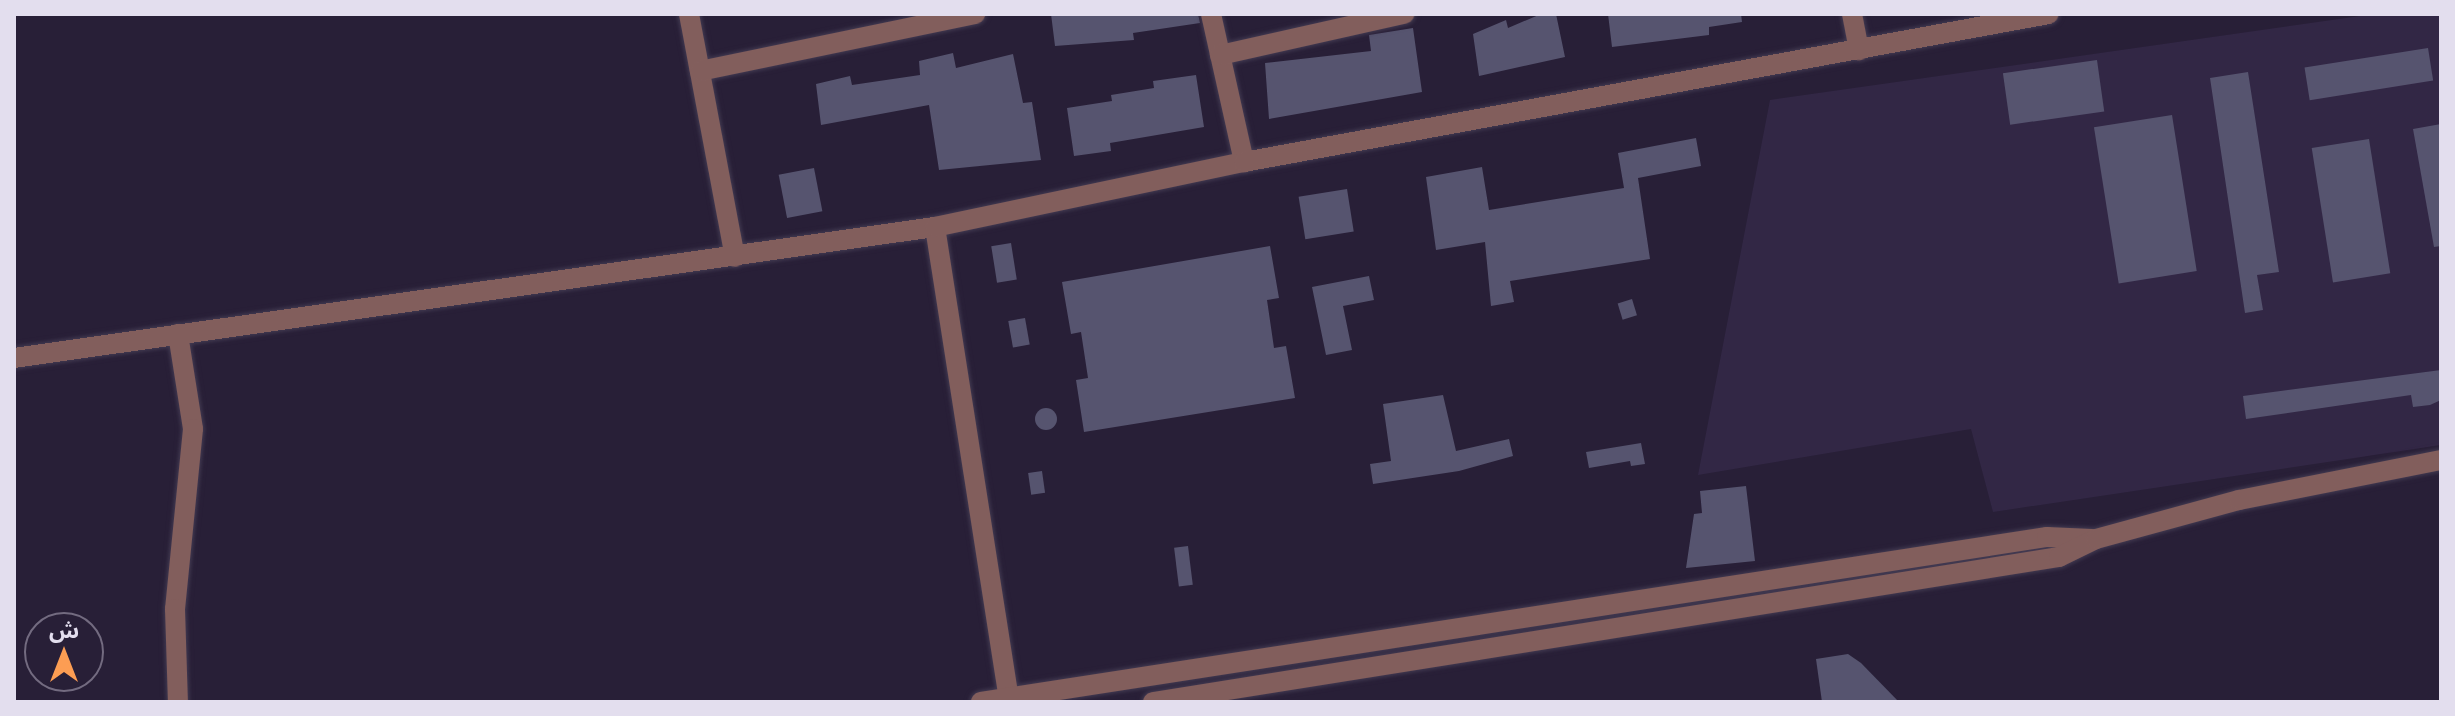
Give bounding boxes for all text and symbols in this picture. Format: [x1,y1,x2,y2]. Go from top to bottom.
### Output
north arrow [24,612,104,692]
text: ش [49,614,79,646]

